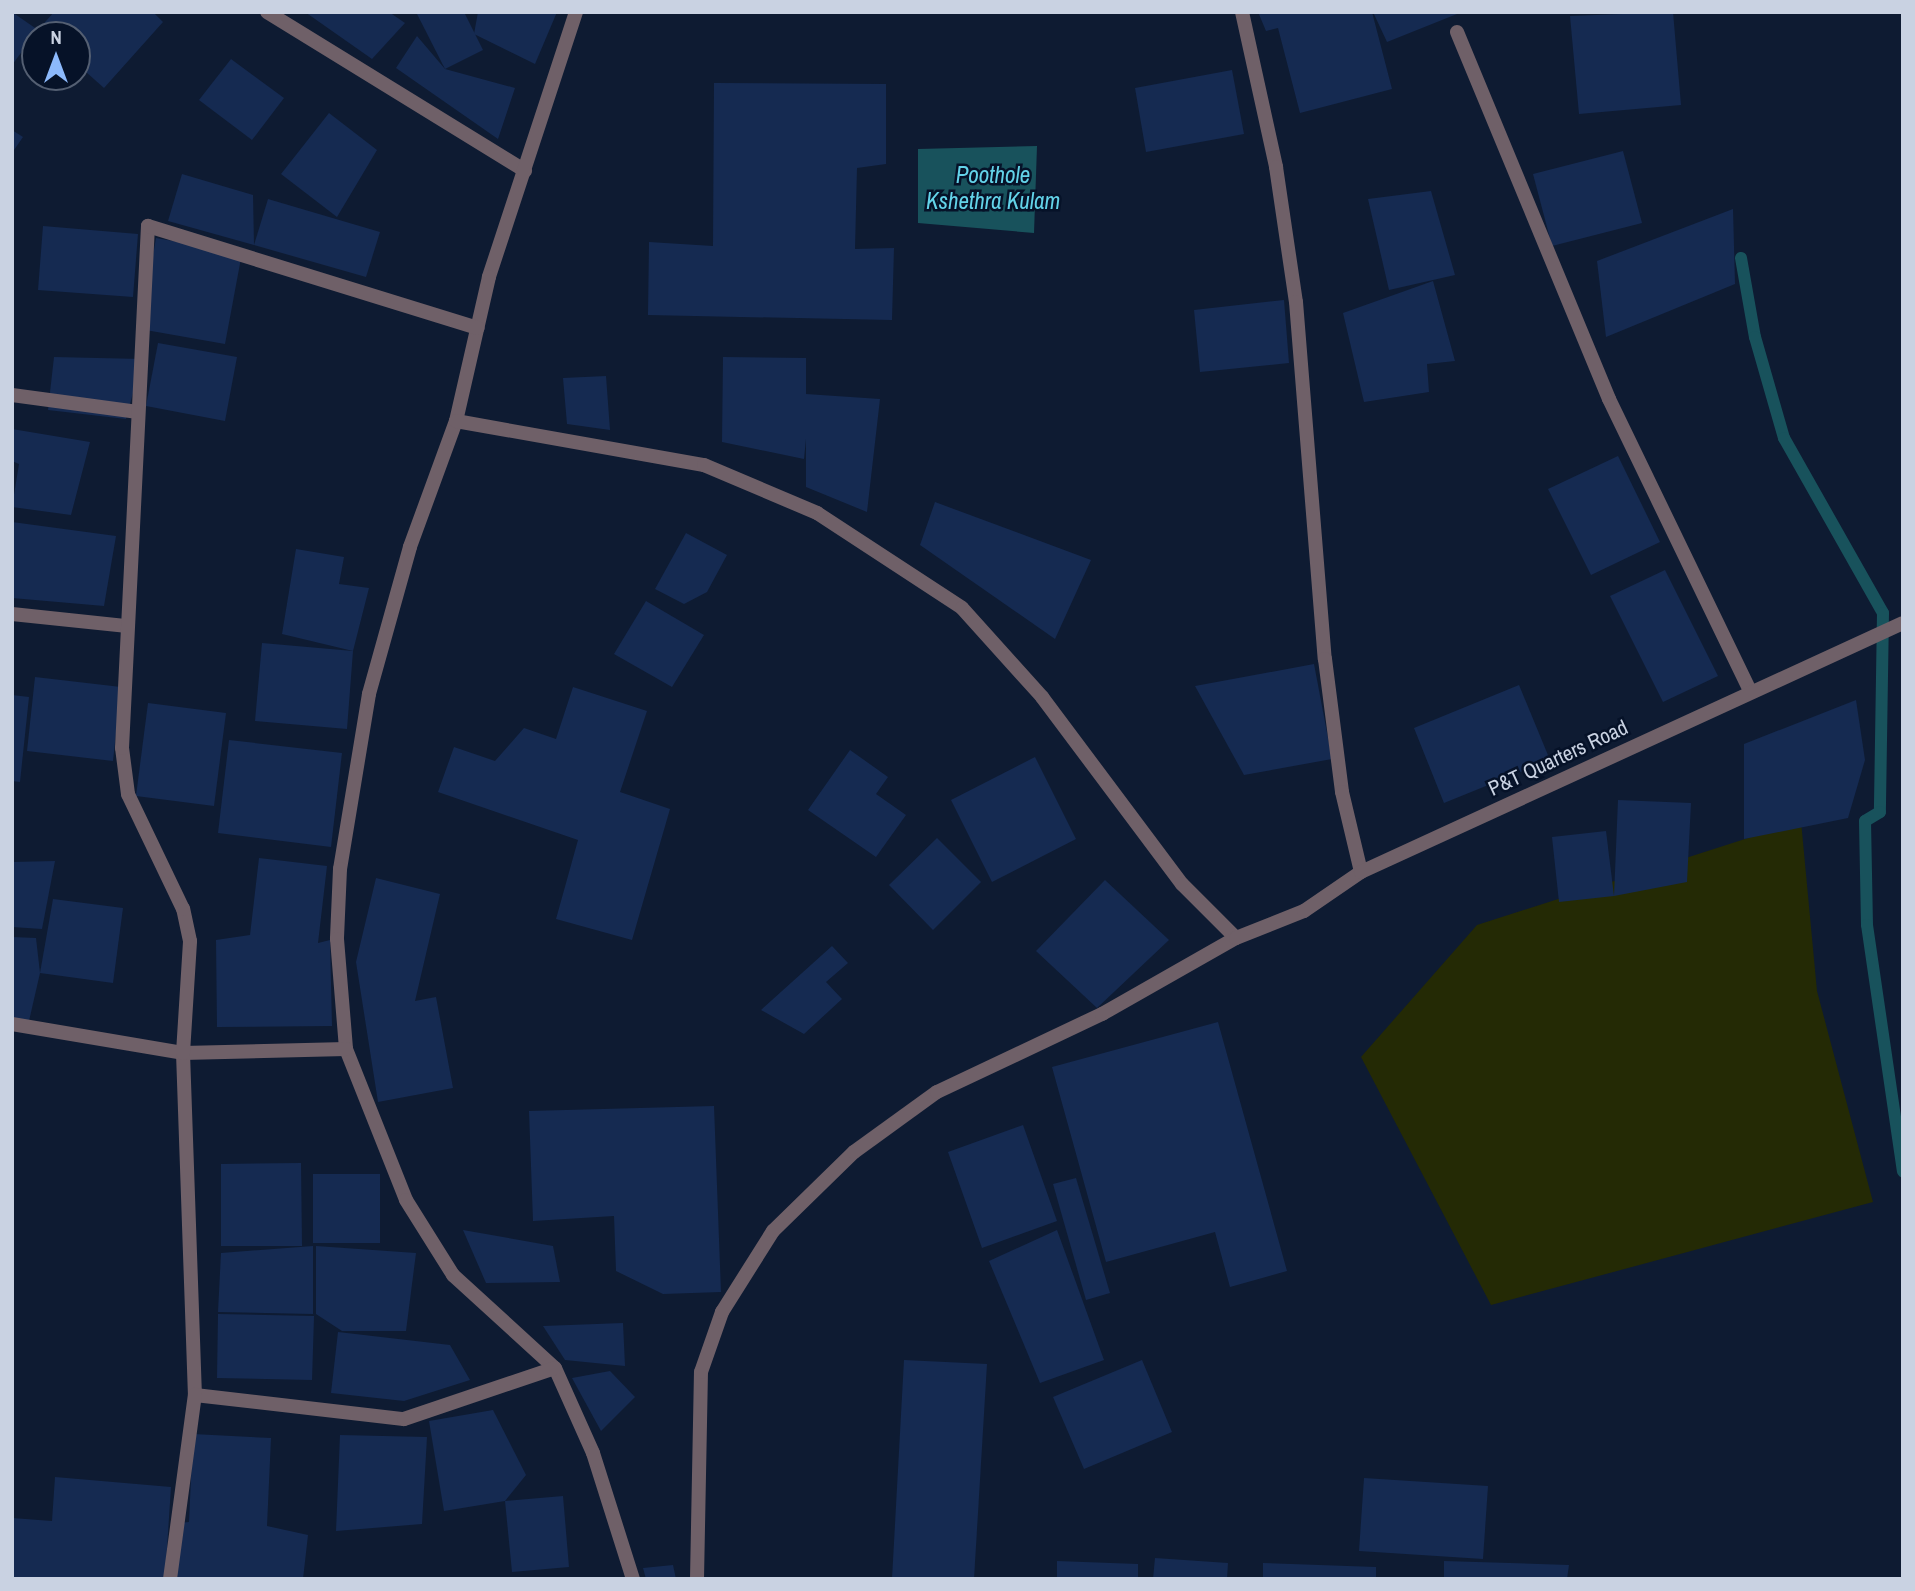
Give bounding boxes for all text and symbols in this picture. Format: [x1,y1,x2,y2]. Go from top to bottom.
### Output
north arrow [21,21,91,91]
text: N [50,24,62,50]
water label: Poothole Kshethra Kulam [926,161,1060,215]
street label: P&T Quarters Road [1484,715,1632,801]

